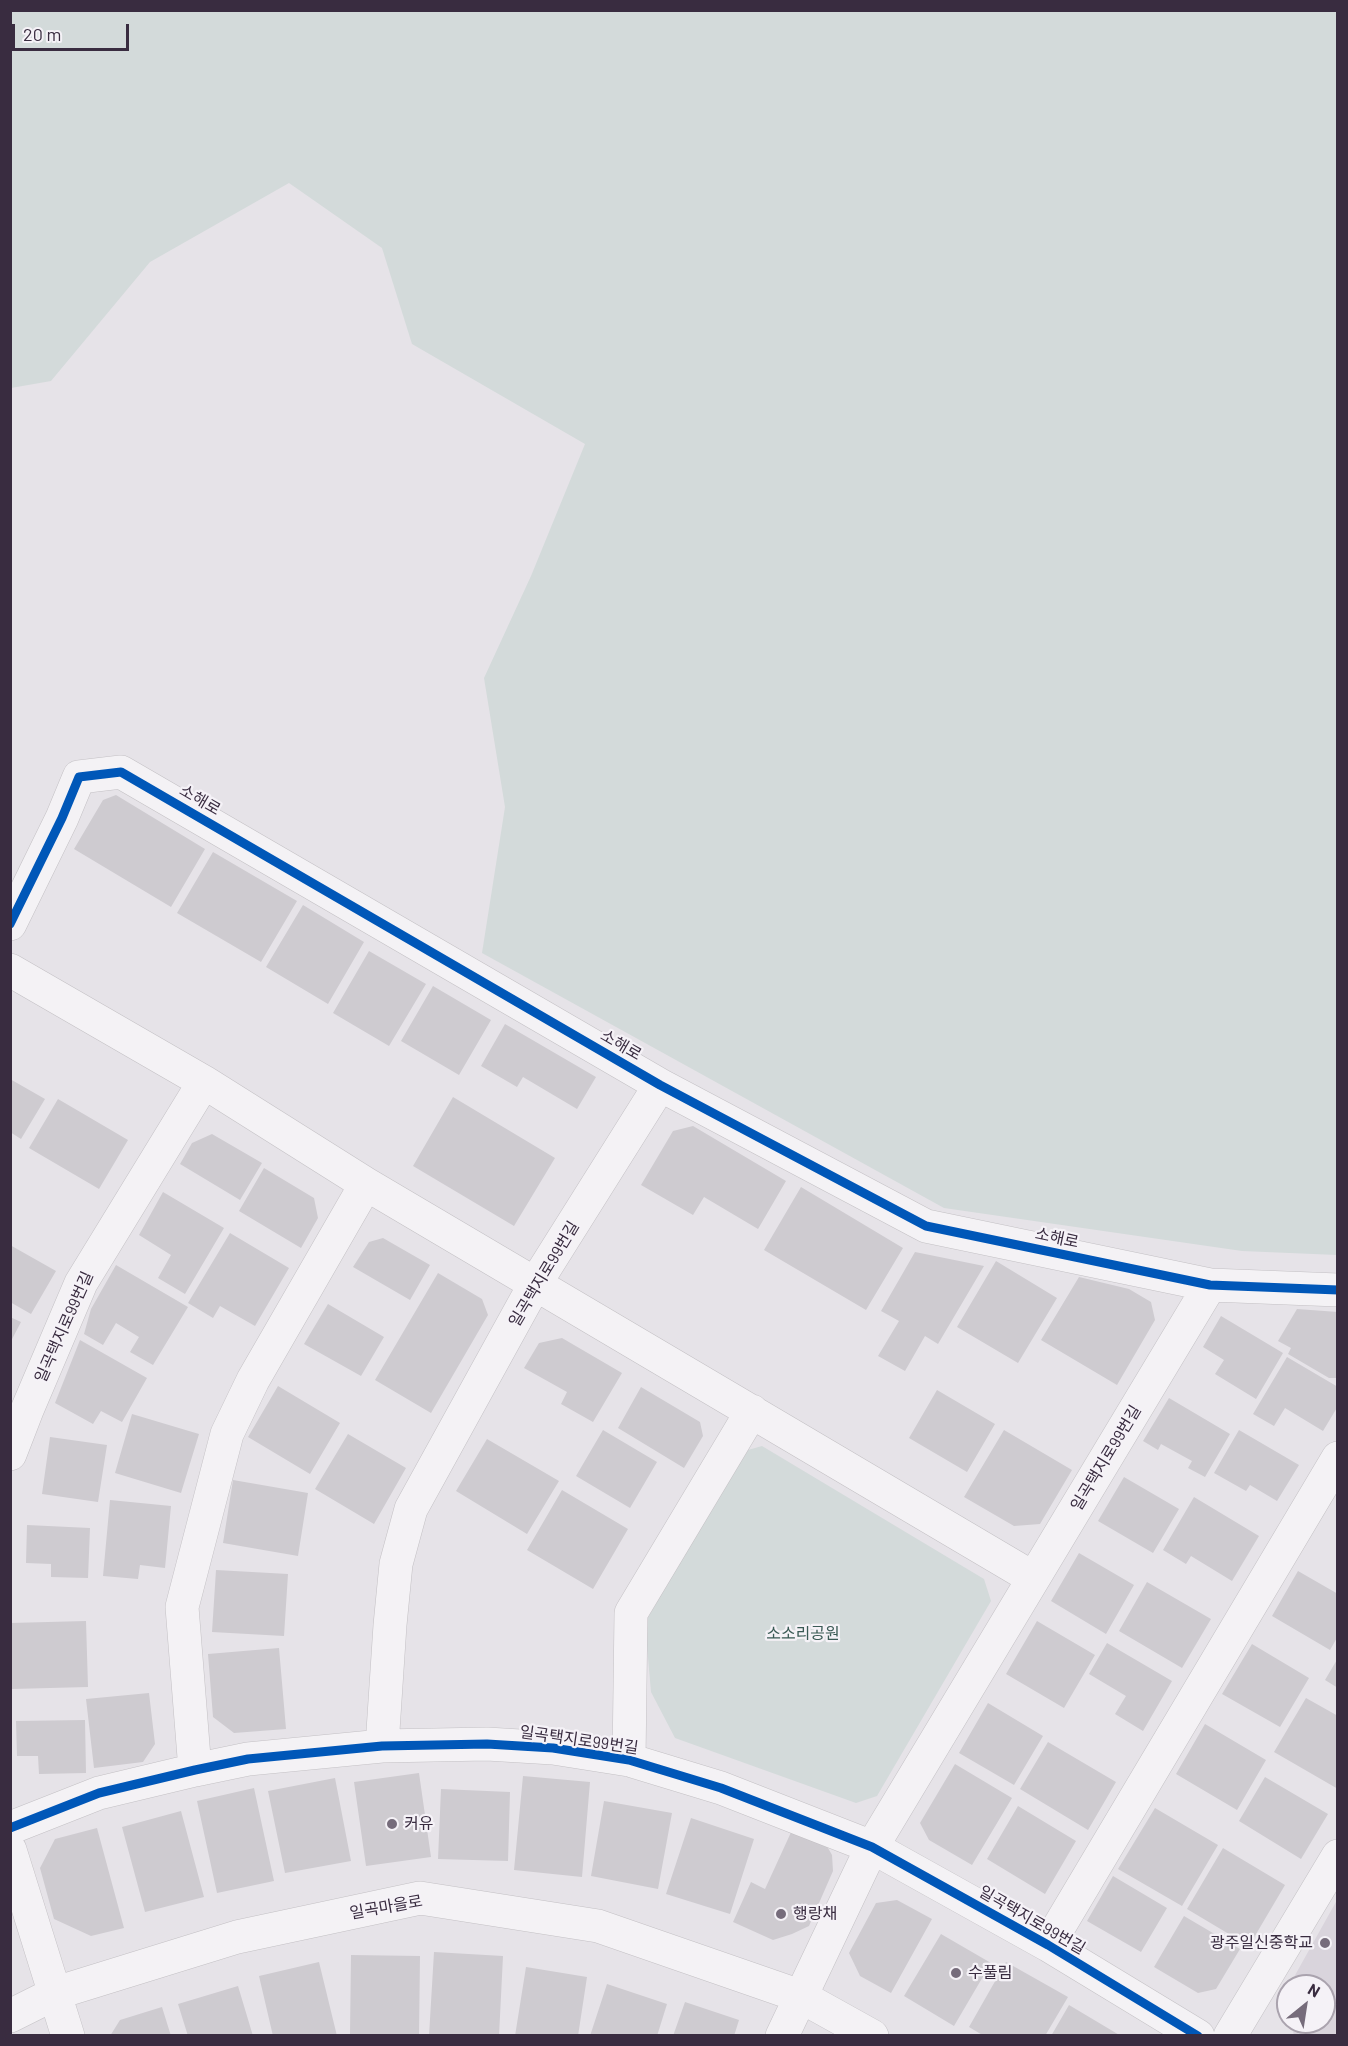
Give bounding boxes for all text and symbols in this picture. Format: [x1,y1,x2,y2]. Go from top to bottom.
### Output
scale bar [15,12,132,50]
text: 20 m [23,23,61,45]
street label: 소해로 [176,781,224,819]
street label: 소해로 [597,1026,645,1064]
street label: 일곡택지로99번길 [505,1218,583,1330]
street label: 소해로 [1033,1224,1081,1252]
street label: 일곡택지로99번길 [31,1268,97,1386]
street label: 일곡택지로99번길 [1067,1402,1145,1514]
park label: 소소리공원 [766,1624,840,1644]
street label: 일곡택지로99번길 [518,1722,640,1758]
place label: 커유 [404,1814,433,1834]
marker: 커유 [385,1817,399,1831]
street label: 일곡택지로99번길 [975,1882,1089,1958]
street label: 일곡마을로 [348,1891,424,1923]
place label: 행랑채 [793,1904,837,1924]
marker: 행랑채 [774,1907,788,1921]
place label: 광주일신중학교 [1210,1933,1313,1953]
marker: 광주일신중학교 [1318,1936,1332,1950]
place label: 수풀림 [968,1963,1012,1983]
marker: 수풀림 [949,1966,963,1980]
north arrow [1276,1974,1336,2034]
text: N [1305,1979,1324,2001]

